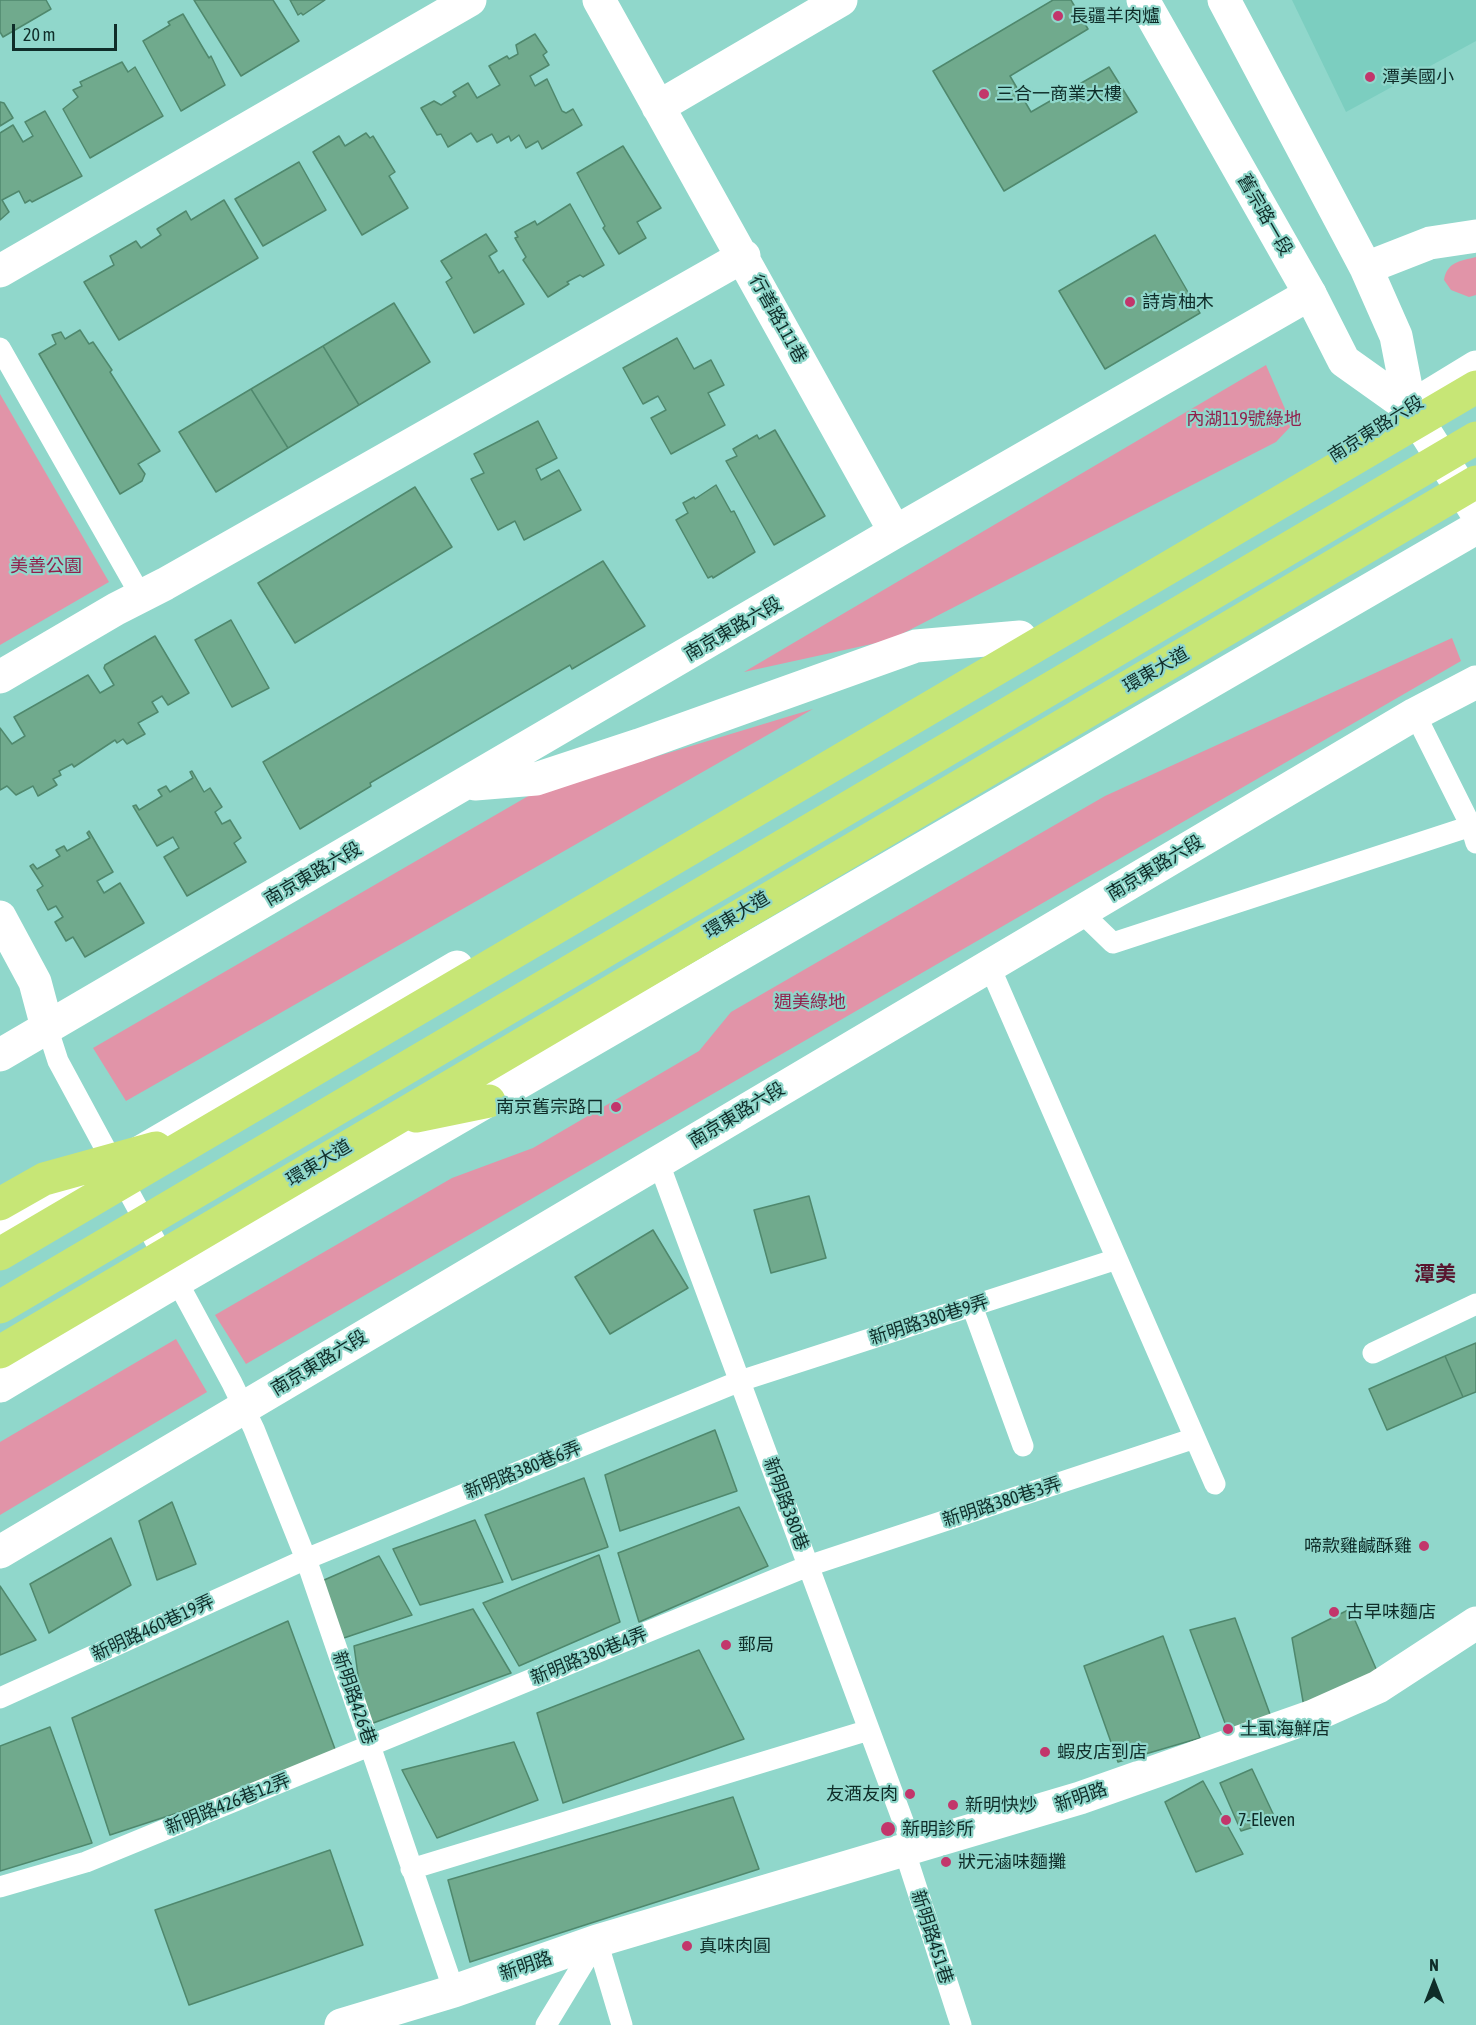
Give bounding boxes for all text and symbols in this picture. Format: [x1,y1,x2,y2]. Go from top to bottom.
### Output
place label: 長疆羊肉爐 [1070,5,1160,27]
marker: 長疆羊肉爐 [1051,9,1065,23]
scale bar [15,12,120,50]
text: 20 m [23,24,55,45]
place label: 潭美國小 [1382,66,1454,88]
marker: 潭美國小 [1363,70,1377,84]
place label: 三合一商業大樓 [996,83,1122,105]
marker: 三合一商業大樓 [977,87,991,101]
street label: 舊宗路一段 [1233,171,1297,259]
street label: 行善路111巷 [745,271,811,367]
place label: 詩肯柚木 [1142,291,1214,313]
marker: 詩肯柚木 [1123,295,1137,309]
street label: 南京東路六段 [1324,391,1428,467]
park label: 內湖119號綠地 [1186,408,1302,430]
park label: 美善公園 [10,555,82,577]
street label: 南京東路六段 [681,593,785,665]
street label: 環東大道 [1119,643,1193,697]
street label: 南京東路六段 [1103,831,1207,905]
street label: 南京東路六段 [261,838,365,910]
street label: 環東大道 [701,887,773,943]
park label: 週美綠地 [774,991,846,1013]
street label: 南京東路六段 [685,1078,789,1152]
place label: 南京舊宗路口 [496,1096,604,1118]
marker: 南京舊宗路口 [609,1100,623,1114]
street label: 環東大道 [283,1135,355,1191]
district label: 潭美 [1414,1261,1456,1287]
street label: 新明路380巷9弄 [867,1291,991,1349]
street label: 南京東路六段 [267,1326,371,1400]
street label: 新明路380巷6弄 [462,1437,584,1503]
street label: 新明路380巷 [759,1455,813,1553]
street label: 新明路380巷3弄 [940,1473,1064,1531]
place label: 啼款雞鹹酥雞 [1304,1535,1412,1557]
marker: 啼款雞鹹酥雞 [1417,1539,1431,1553]
street label: 新明路460巷19弄 [88,1590,218,1666]
place label: 古早味麵店 [1346,1601,1436,1623]
marker: 古早味麵店 [1327,1605,1341,1619]
street label: 新明路380巷4弄 [528,1623,650,1689]
place label: 郵局 [738,1634,774,1656]
marker: 郵局 [719,1638,733,1652]
street label: 新明路426巷 [328,1648,380,1748]
place label: 土虱海鮮店 [1240,1718,1330,1740]
marker: 土虱海鮮店 [1221,1722,1235,1736]
place label: 蝦皮店到店 [1057,1741,1147,1763]
marker: 蝦皮店到店 [1038,1745,1052,1759]
street label: 新明路426巷12弄 [163,1769,293,1839]
street label: 新明路 [1052,1778,1110,1816]
place label: 友酒友肉 [826,1783,898,1805]
marker: 友酒友肉 [903,1787,917,1801]
place label: 新明快炒 [965,1794,1037,1816]
marker: 新明快炒 [946,1798,960,1812]
place label: 7-Eleven [1238,1809,1295,1831]
marker: 7-Eleven [1219,1813,1233,1827]
place label: 新明診所 [902,1818,974,1840]
marker: 新明診所 [879,1820,897,1838]
place label: 狀元滷味麵攤 [958,1851,1066,1873]
marker: 狀元滷味麵攤 [939,1855,953,1869]
street label: 新明路451巷 [907,1887,957,1987]
place label: 真味肉圓 [699,1935,771,1957]
marker: 真味肉圓 [680,1939,694,1953]
street label: 新明路 [497,1947,555,1985]
north arrow [1404,1953,1464,2013]
text: N [1429,1956,1439,1974]

